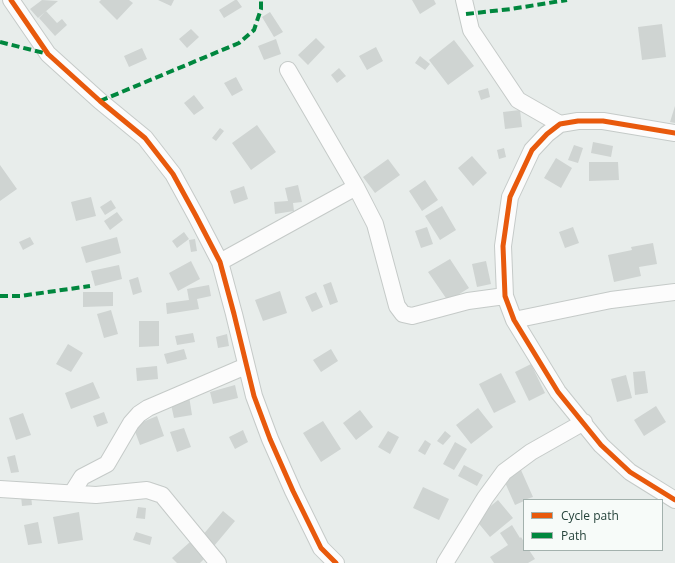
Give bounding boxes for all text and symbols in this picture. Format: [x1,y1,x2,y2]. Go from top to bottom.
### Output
legend [523,499,663,551]
text: Cycle path [561,507,619,524]
text: Path [561,527,587,544]

